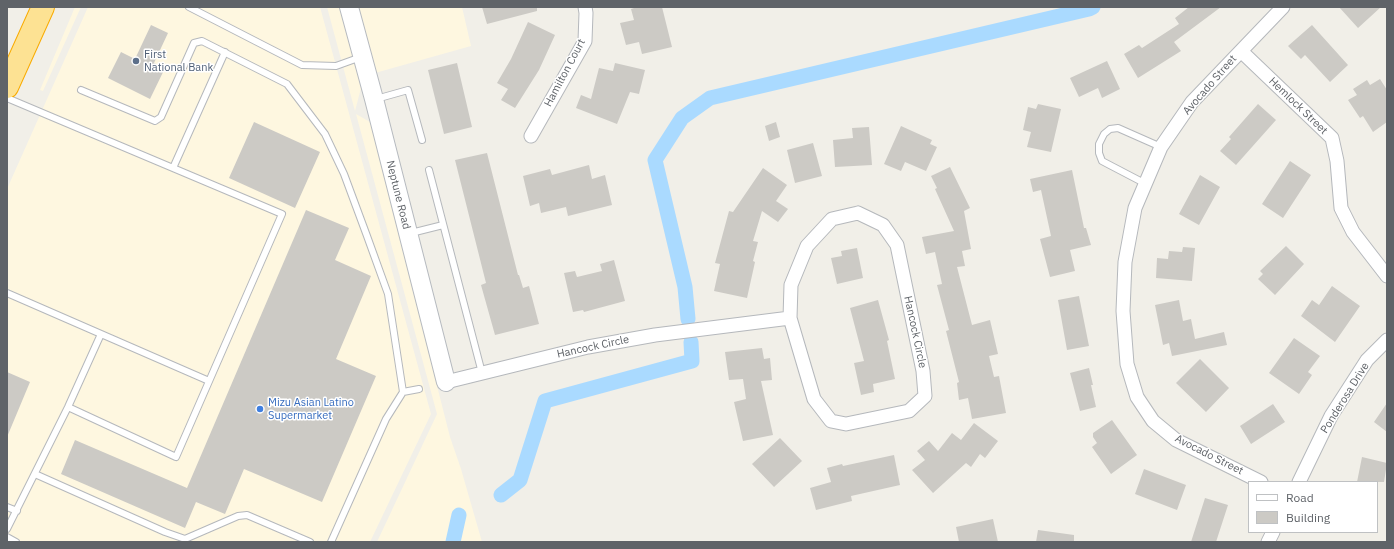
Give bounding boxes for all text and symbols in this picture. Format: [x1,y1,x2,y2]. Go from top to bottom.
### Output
street label: Hamilton Court [542,37,588,109]
place label: First National Bank [144,48,213,74]
street label: Avocado Street [1180,52,1240,118]
marker: First National Bank [131,56,141,66]
street label: Hemlock Street [1266,75,1330,137]
street label: Neptune Road [383,159,413,231]
street label: Hancock Circle [901,295,929,369]
street label: Hancock Circle [556,333,630,361]
street label: Ponderosa Drive [1318,360,1372,436]
place label: Mizu Asian Latino Supermarket [268,396,354,422]
marker: Mizu Asian Latino Supermarket [255,404,265,414]
street label: Avocado Street [1173,432,1245,478]
legend [1248,481,1378,533]
text: Road [1286,490,1314,505]
text: Building [1286,510,1330,525]

